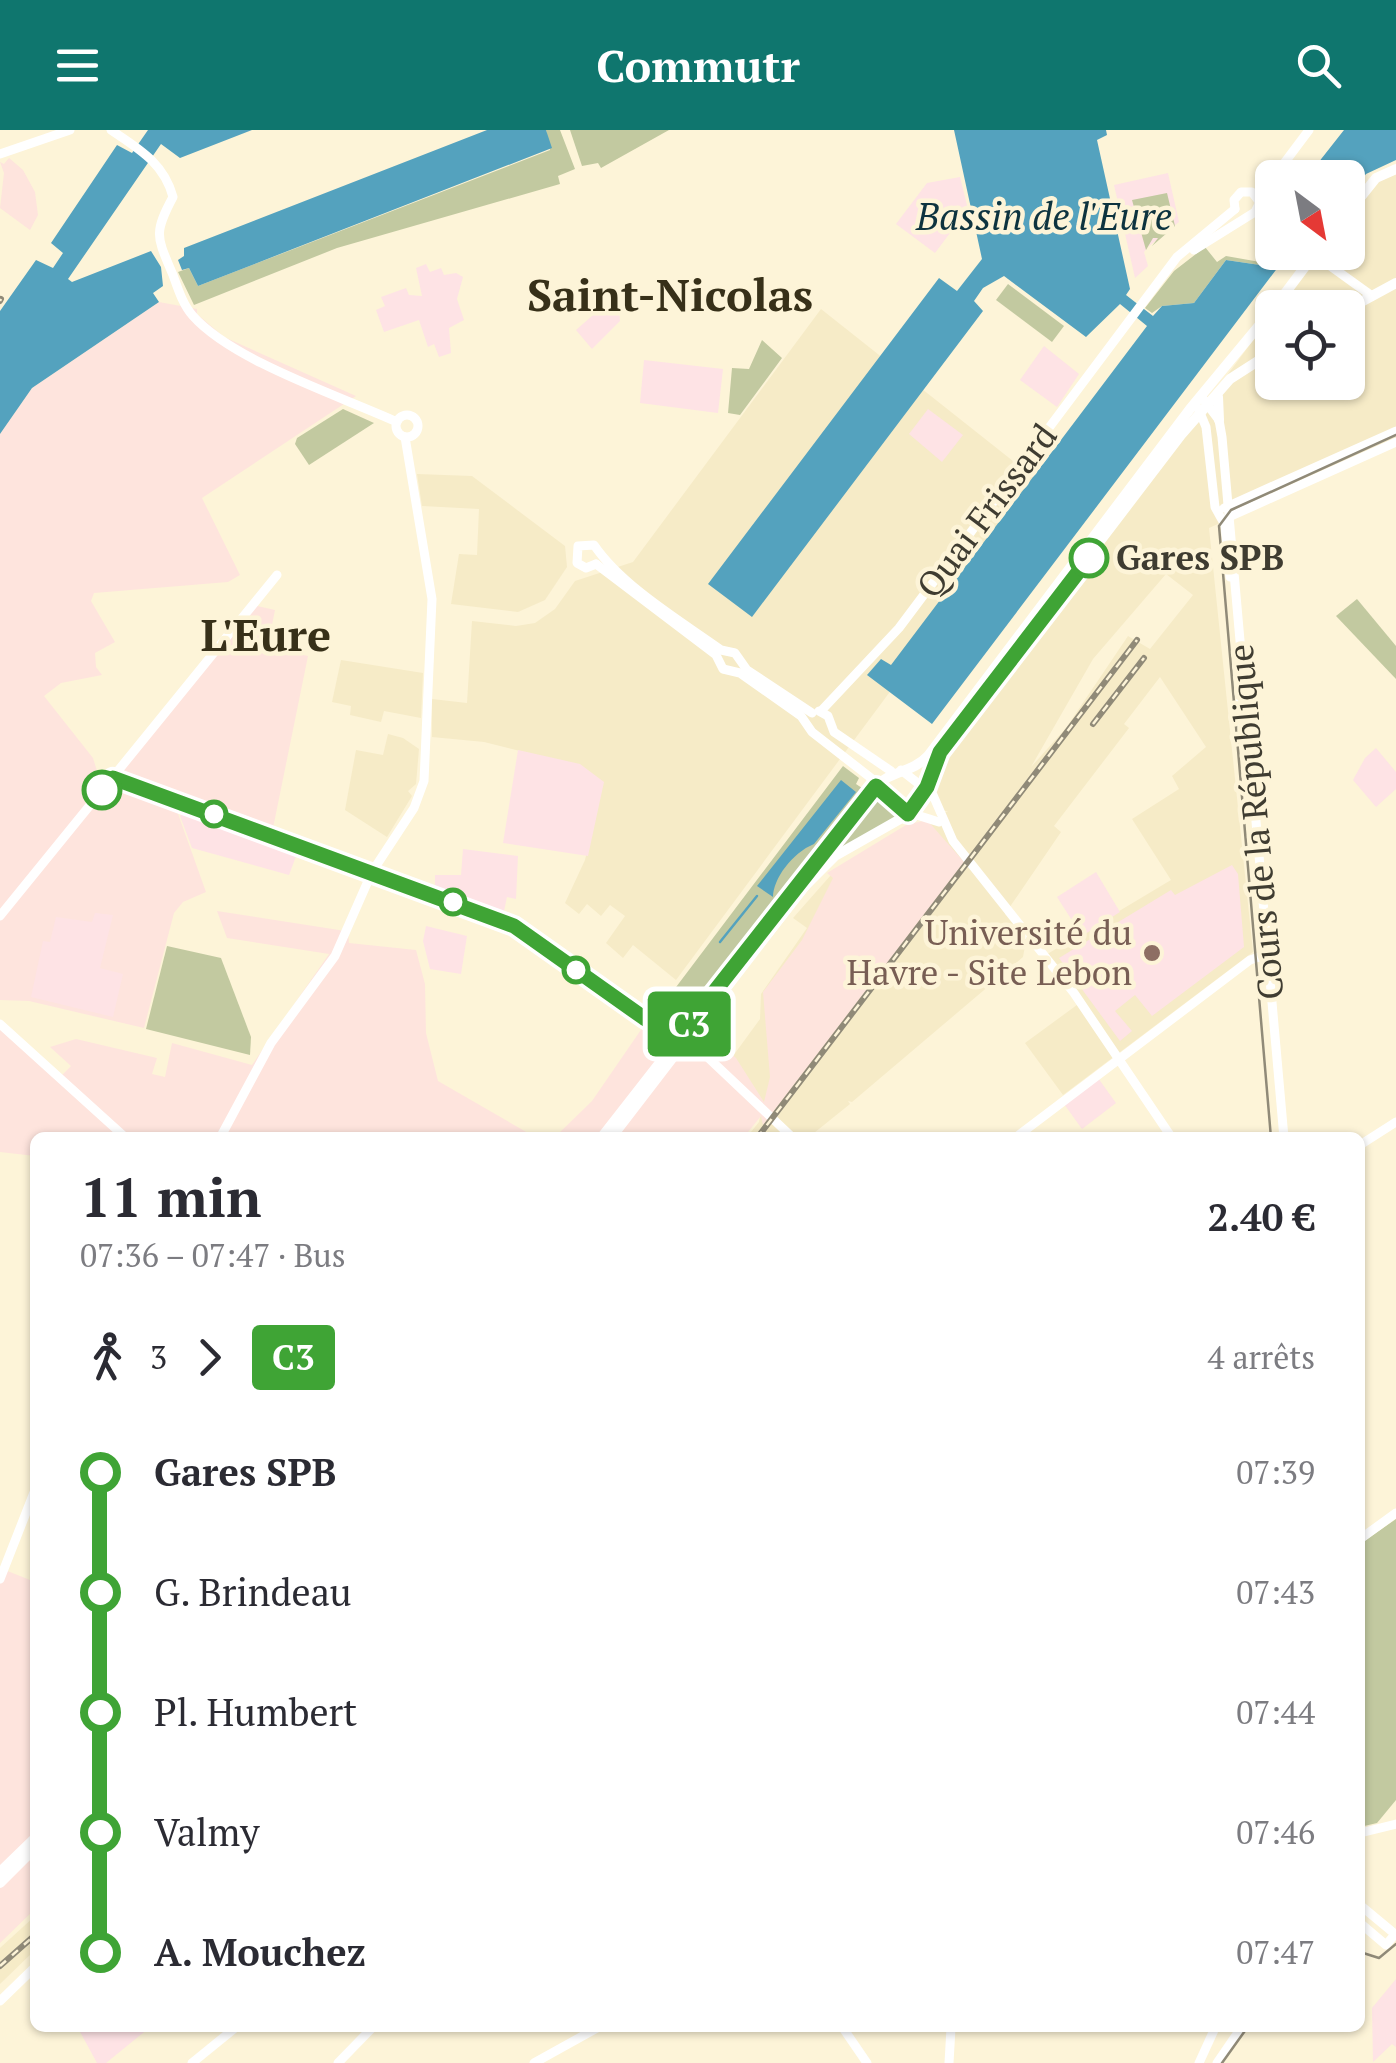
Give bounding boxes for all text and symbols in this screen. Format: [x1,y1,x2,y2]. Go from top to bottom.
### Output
text: Commutr [596,35,800,95]
icon: menu [50,38,105,93]
icon: search [1291,38,1346,93]
north arrow [1255,160,1365,270]
map controls [1255,160,1365,400]
water label: Bassin de l'Eure [915,191,1172,241]
district label: Saint-Nicolas [527,264,813,324]
button: locate [1255,290,1365,400]
street label: Quai Frissard [906,414,1067,607]
place label: Gares SPB [1116,534,1284,580]
marker: Gares SPB [1070,539,1108,577]
district label: L'Eure [201,604,331,664]
street label: Cours de la République [1217,642,1293,1002]
unlabelled marker [83,771,121,809]
unlabelled marker [201,801,227,827]
unlabelled marker [440,889,466,915]
place label: Université du Havre - Site Lebon [847,909,1132,995]
marker: Université du Havre - Site Lebon [1141,942,1163,964]
unlabelled marker [563,957,589,983]
line badge: C3 [644,992,734,1056]
text: C3 [668,1001,710,1047]
text: 11 min [80,1160,262,1233]
text: 2.40 € [1208,1192,1315,1242]
text: 07:36 – 07:47 · Bus [80,1234,346,1276]
icon: walk [80,1330,135,1385]
icon: forward [182,1330,237,1385]
text: C3 [272,1334,315,1380]
text: 3 [150,1336,167,1378]
text: 4 arrêts [1208,1336,1315,1378]
text: Gares SPB [154,1447,337,1497]
text: 07:39 [1236,1451,1315,1493]
text: G. Brindeau [154,1567,352,1617]
text: 07:43 [1236,1571,1315,1613]
text: Pl. Humbert [154,1687,357,1737]
text: 07:44 [1236,1691,1315,1733]
text: Valmy [154,1807,260,1857]
text: 07:46 [1236,1811,1315,1853]
text: A. Mouchez [154,1927,366,1977]
text: 07:47 [1236,1931,1315,1973]

